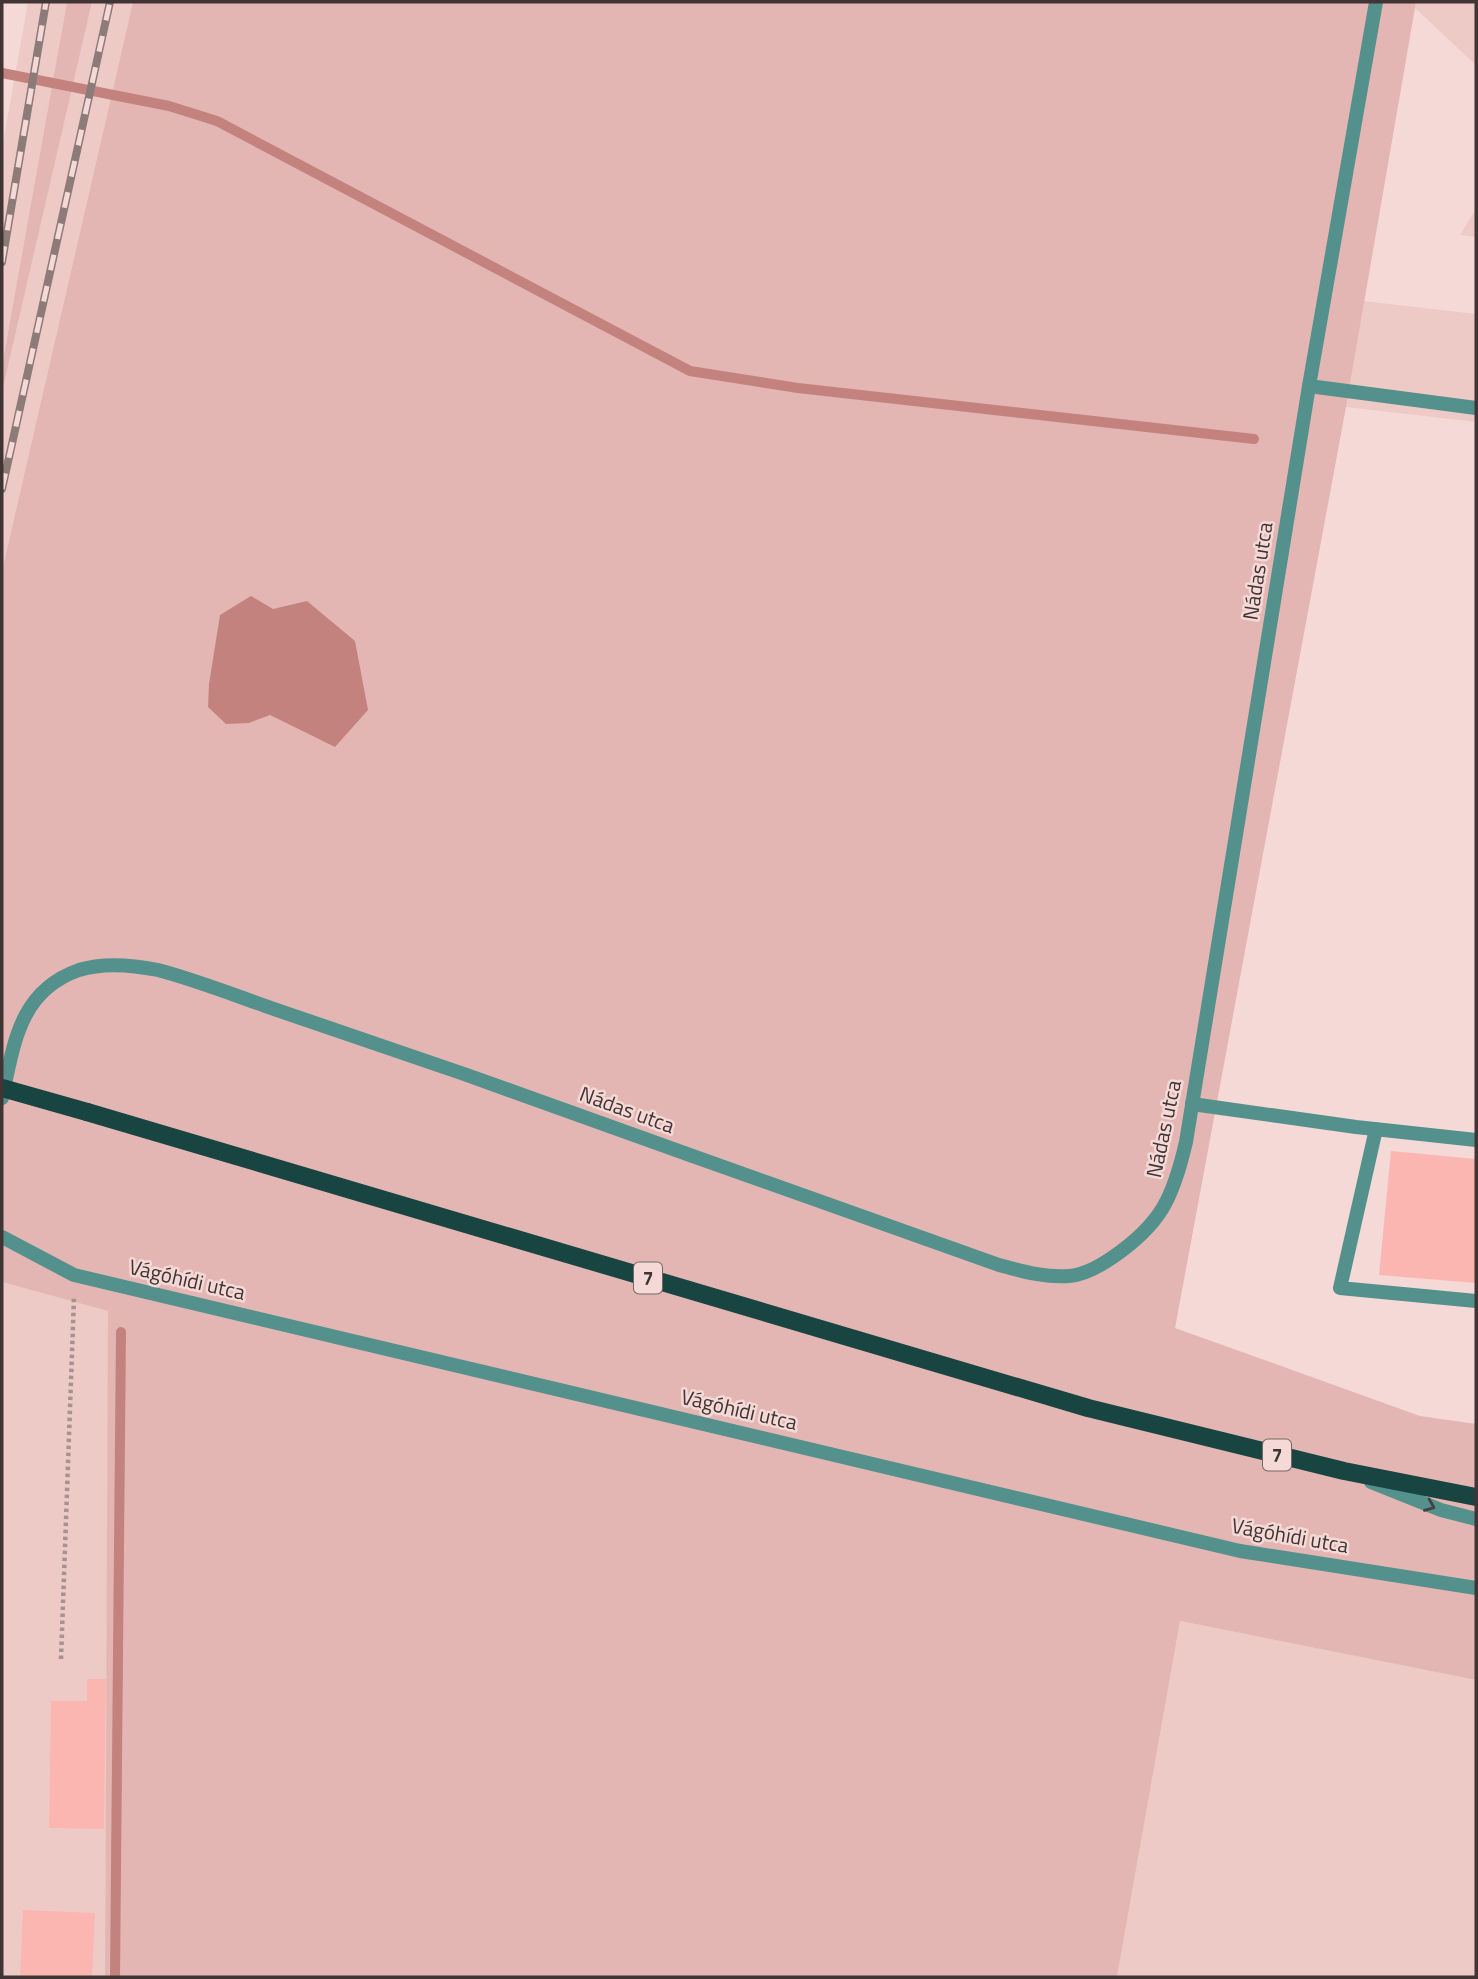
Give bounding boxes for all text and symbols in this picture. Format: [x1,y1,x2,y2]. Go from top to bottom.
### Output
street label: Nádas utca [1233,519,1281,622]
street label: Nádas utca [575,1077,680,1141]
street label: Nádas utca [1137,1077,1189,1181]
street label: Vágóhídi utca [126,1250,249,1308]
road number: 7 [634,1262,662,1294]
street label: Vágóhídi utca [678,1380,801,1438]
road number: 7 [1263,1440,1291,1470]
one-way arrow [1424,1497,1436,1511]
street label: Vágóhídi utca [1229,1509,1352,1561]

